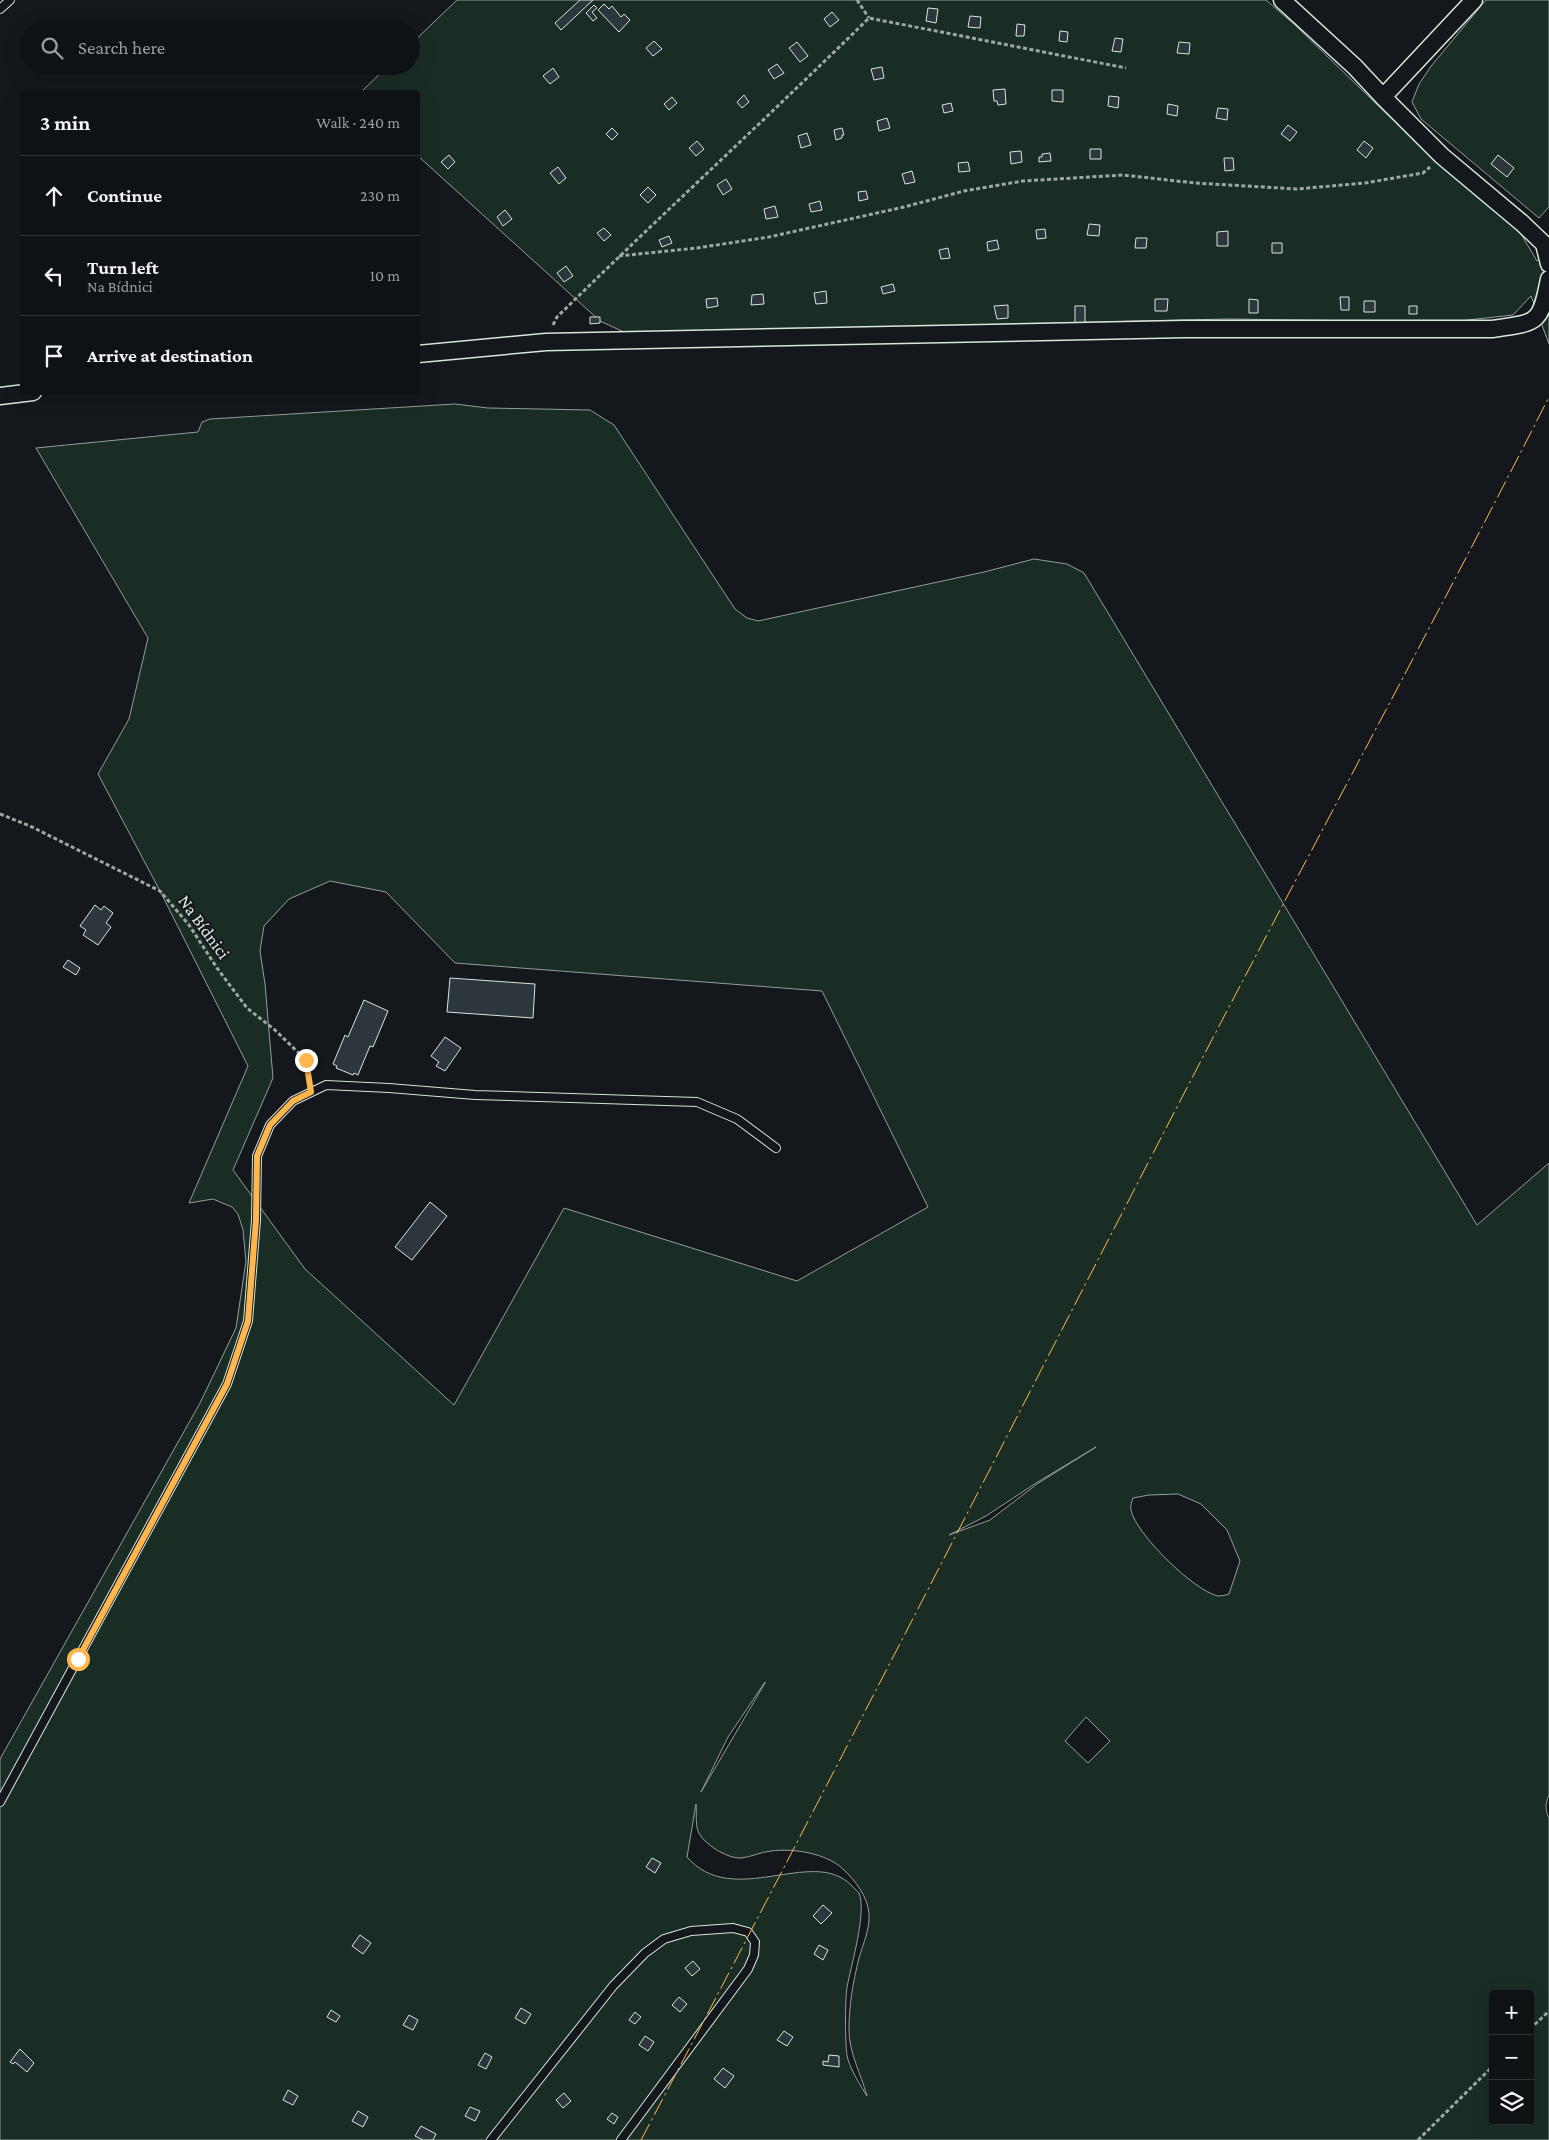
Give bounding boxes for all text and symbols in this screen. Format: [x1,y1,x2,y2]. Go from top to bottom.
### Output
search box [20,20,420,75]
icon: search [38,34,66,62]
text: Search here [78,37,165,58]
text: 3 min [40,111,90,135]
text: Walk · 240 m [316,114,400,131]
icon: ahead [40,182,68,210]
text: Continue [87,185,162,206]
text: 230 m [360,187,400,204]
text: Turn left [87,257,159,278]
icon: left [40,262,68,290]
text: 10 m [370,267,400,284]
text: Na Bídnici [87,278,153,295]
icon: arrive [40,342,68,370]
text: Arrive at destination [87,345,253,366]
street label: Na Bídnici [174,891,234,963]
route end [295,1049,318,1072]
route start [67,1648,90,1671]
map controls [1489,1990,1534,2125]
button: + [1489,1990,1534,2035]
button: − [1489,2035,1534,2080]
button: layers [1489,2080,1534,2125]

